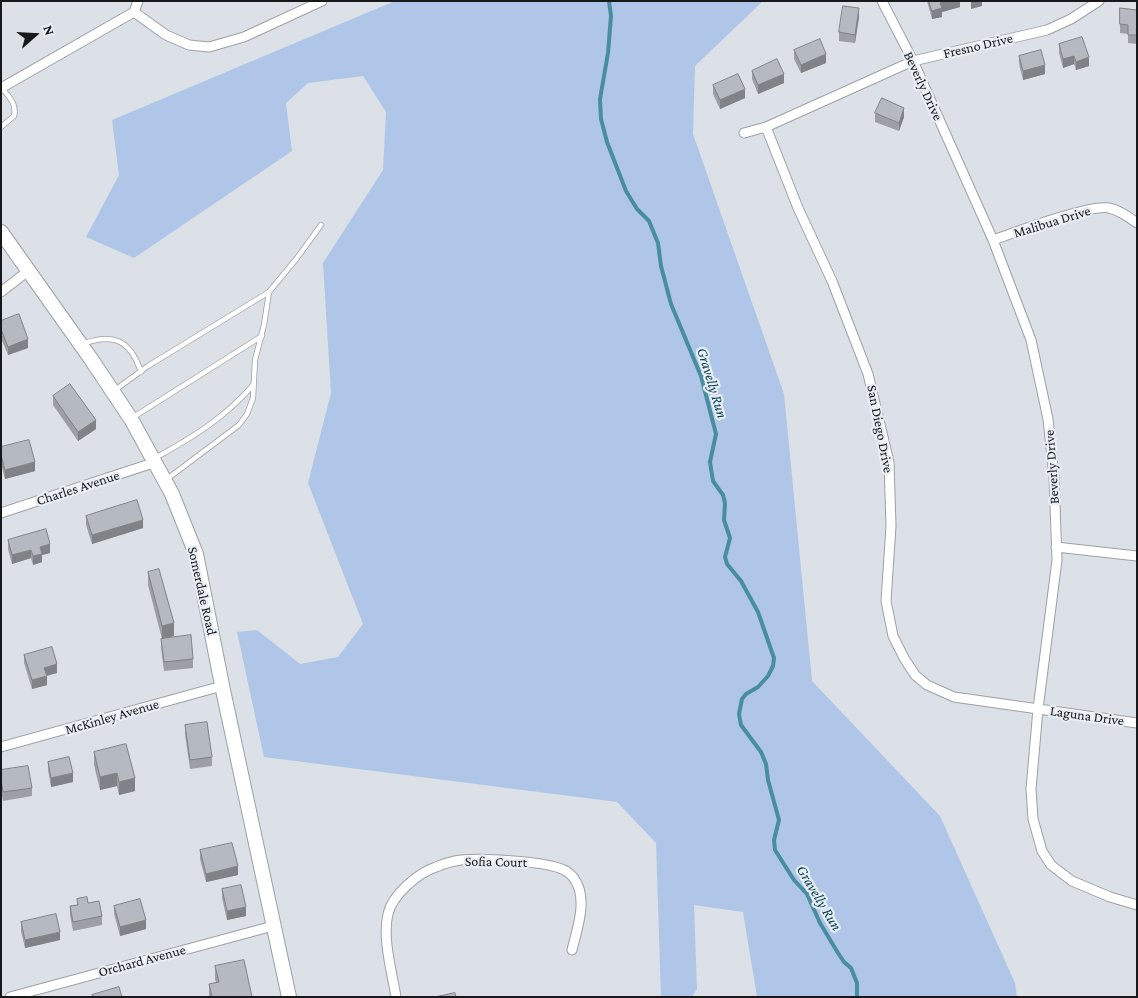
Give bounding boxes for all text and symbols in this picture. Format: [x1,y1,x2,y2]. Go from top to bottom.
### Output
north arrow [10,10,60,60]
text: N [40,23,58,37]
street label: Fresno Drive [942,30,1014,62]
street label: Beverly Drive [900,49,946,123]
street label: Malibua Drive [1011,202,1093,242]
water label: Gravelly Run [693,345,731,421]
street label: San Diego Drive [863,384,897,474]
street label: Beverly Drive [1041,429,1063,505]
street label: Charles Avenue [34,467,122,509]
street label: Somerdale Road [184,545,220,637]
street label: McKinley Avenue [63,696,161,738]
street label: Laguna Drive [1049,702,1125,730]
street label: Sofia Court [465,853,527,871]
water label: Gravelly Run [792,862,846,934]
street label: Orchard Avenue [97,941,187,981]

